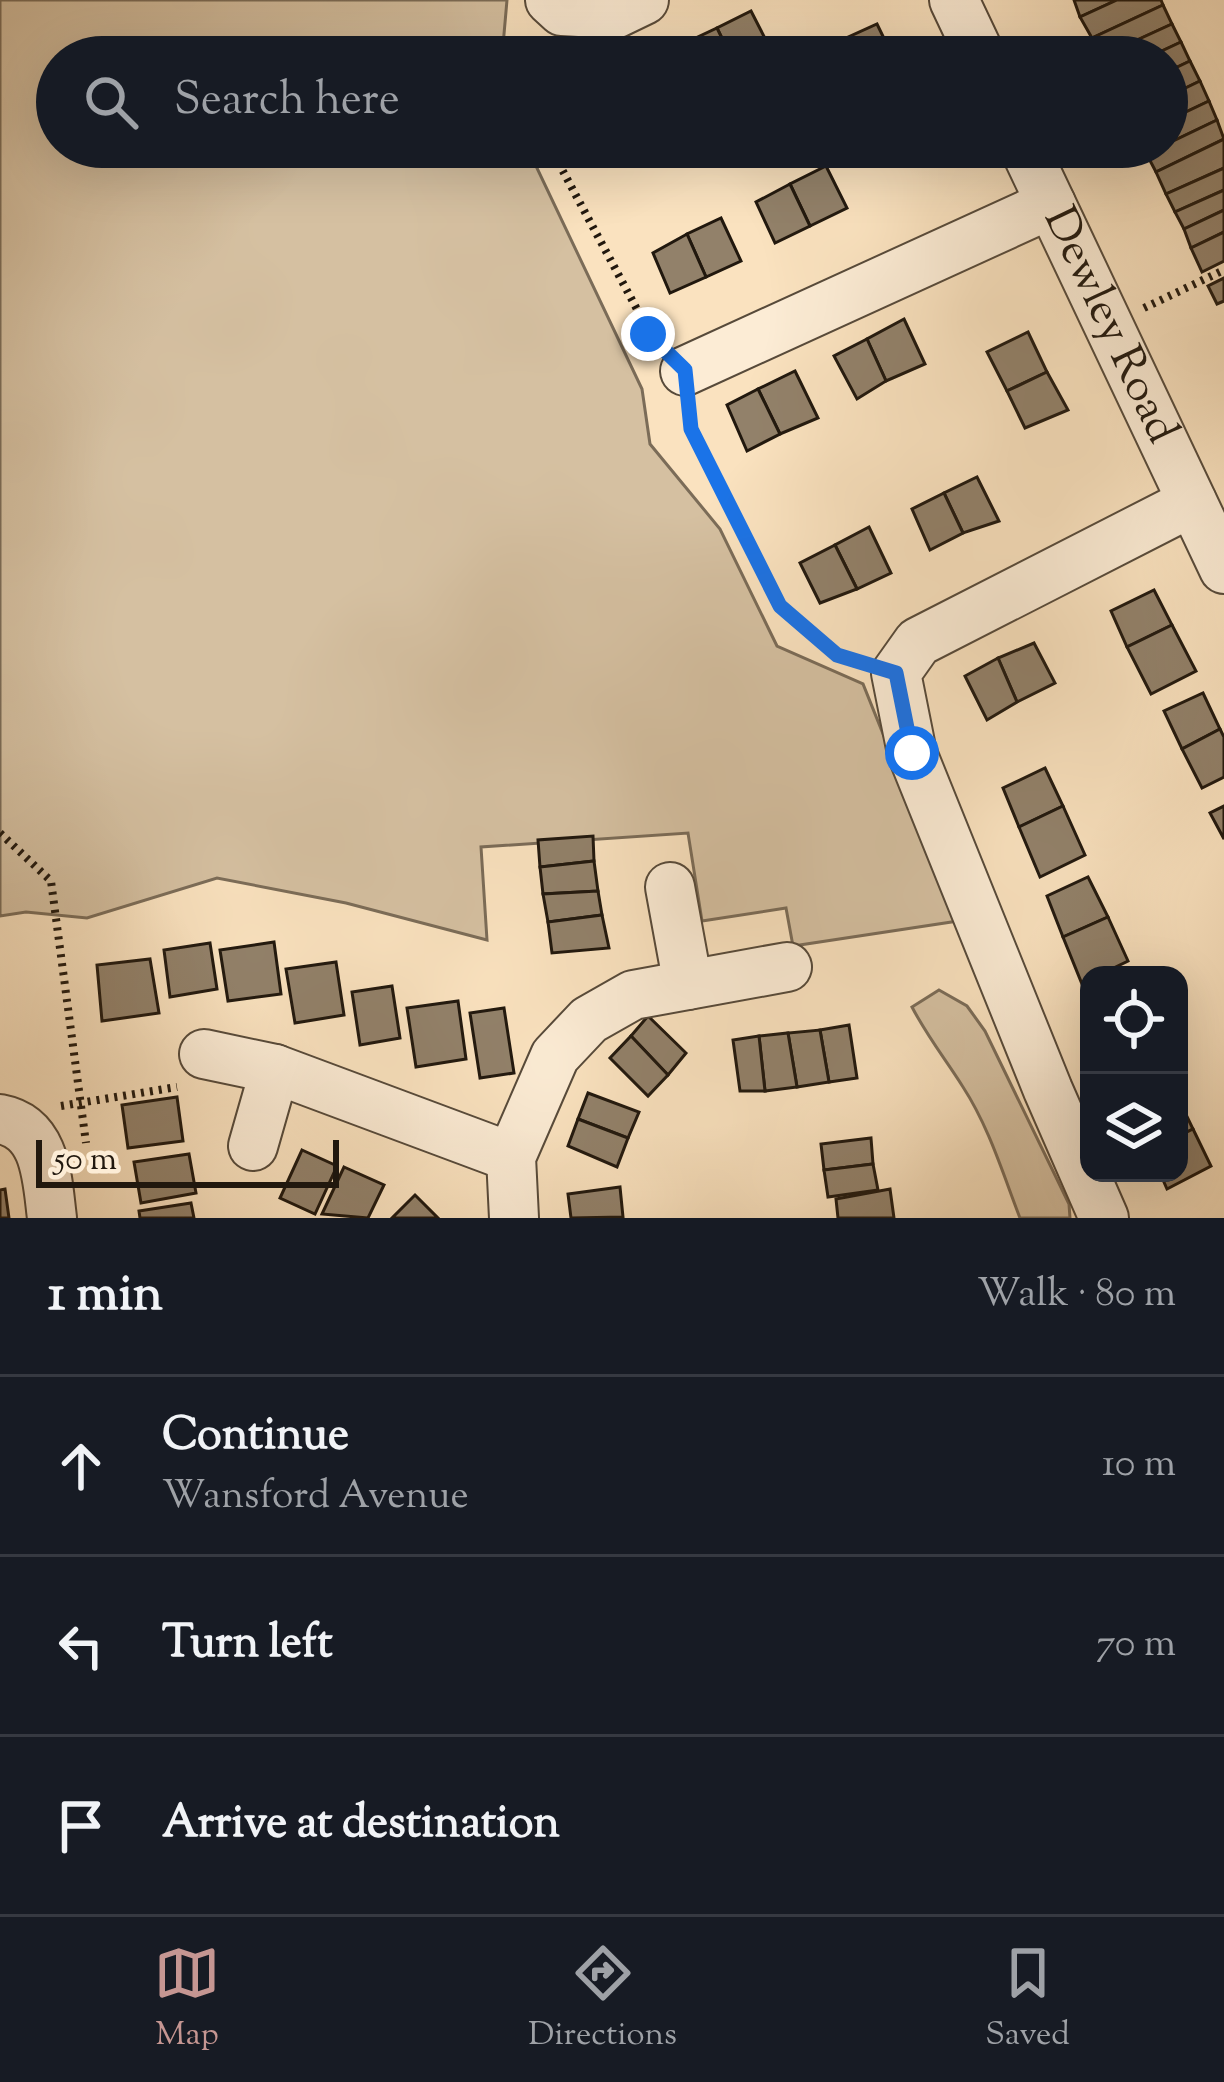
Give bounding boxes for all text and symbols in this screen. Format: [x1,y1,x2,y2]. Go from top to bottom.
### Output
search box [36,36,1188,168]
icon: search [78,69,144,135]
text: Search here [174,70,400,135]
street label: Dewley Road [1025,197,1193,455]
route end [621,307,675,361]
route start [885,726,939,780]
map controls [1080,966,1188,1182]
button: locate [1080,966,1188,1074]
button: layers [1080,1074,1188,1182]
scale bar [36,1134,339,1187]
text: 50 m [54,1137,117,1185]
text: 1 min [48,1260,163,1333]
text: Walk · 80 m [977,1268,1176,1324]
text: Continue [162,1405,349,1470]
icon: ahead [48,1433,114,1499]
text: 10 m [1102,1438,1176,1494]
text: Wansford Avenue [162,1470,469,1526]
icon: left [48,1613,114,1679]
text: Turn left [162,1613,333,1678]
text: 70 m [1096,1618,1176,1674]
icon: arrive [48,1793,114,1859]
text: Arrive at destination [162,1793,560,1858]
tab: Map [154,1940,220,2060]
tab: Directions [528,1940,677,2060]
tab: Saved [985,1940,1070,2060]

